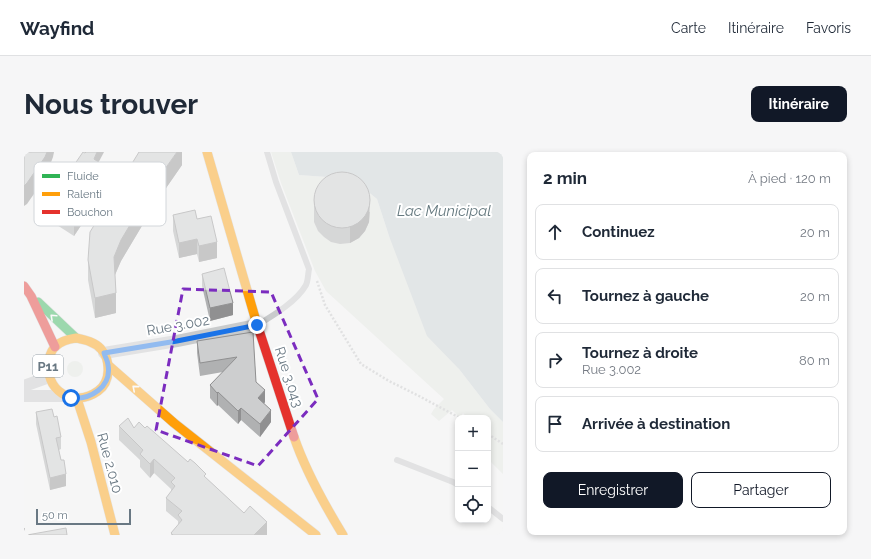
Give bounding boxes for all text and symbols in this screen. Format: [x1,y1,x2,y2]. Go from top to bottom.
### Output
text: Wayfind [20,17,94,39]
text: Carte [671,20,706,36]
text: Itinéraire [728,20,784,36]
text: Favoris [806,20,851,36]
button: Itinéraire [751,86,847,122]
text: Nous trouver [24,88,198,121]
legend [34,162,166,226]
text: 2 min [543,168,587,188]
text: Fluide [67,170,99,183]
text: À pied · 120 m [748,171,831,186]
text: Ralenti [67,188,102,201]
water label: Lac Municipal [397,202,491,220]
text: Bouchon [67,206,113,219]
icon: ahead [544,221,566,243]
text: Continuez [582,223,655,241]
text: 20 m [800,225,830,240]
icon: left [544,285,566,307]
text: Tournez à gauche [582,287,709,305]
text: 20 m [800,289,830,304]
street label: Rue 3.002 [145,312,211,338]
one-way arrow [50,314,58,322]
route end [248,316,266,334]
text: Tournez à droite [582,344,698,362]
street label: Rue 3.043 [272,345,306,409]
icon: right [544,349,566,371]
text: 80 m [799,353,830,368]
road number: P11 [33,355,63,377]
text: Rue 3.002 [582,362,641,377]
one-way arrow [132,386,139,393]
route start [62,389,80,407]
icon: arrive [544,413,566,435]
map controls [455,415,491,523]
button: + [455,415,491,451]
text: Arrivée à destination [582,415,730,433]
street label: Rue 2.010 [94,431,126,495]
button: − [455,451,491,487]
button: Enregistrer [543,472,683,508]
button: Partager [691,472,831,508]
button: locate [455,487,491,523]
scale bar [36,507,131,526]
text: 50 m [42,509,68,522]

